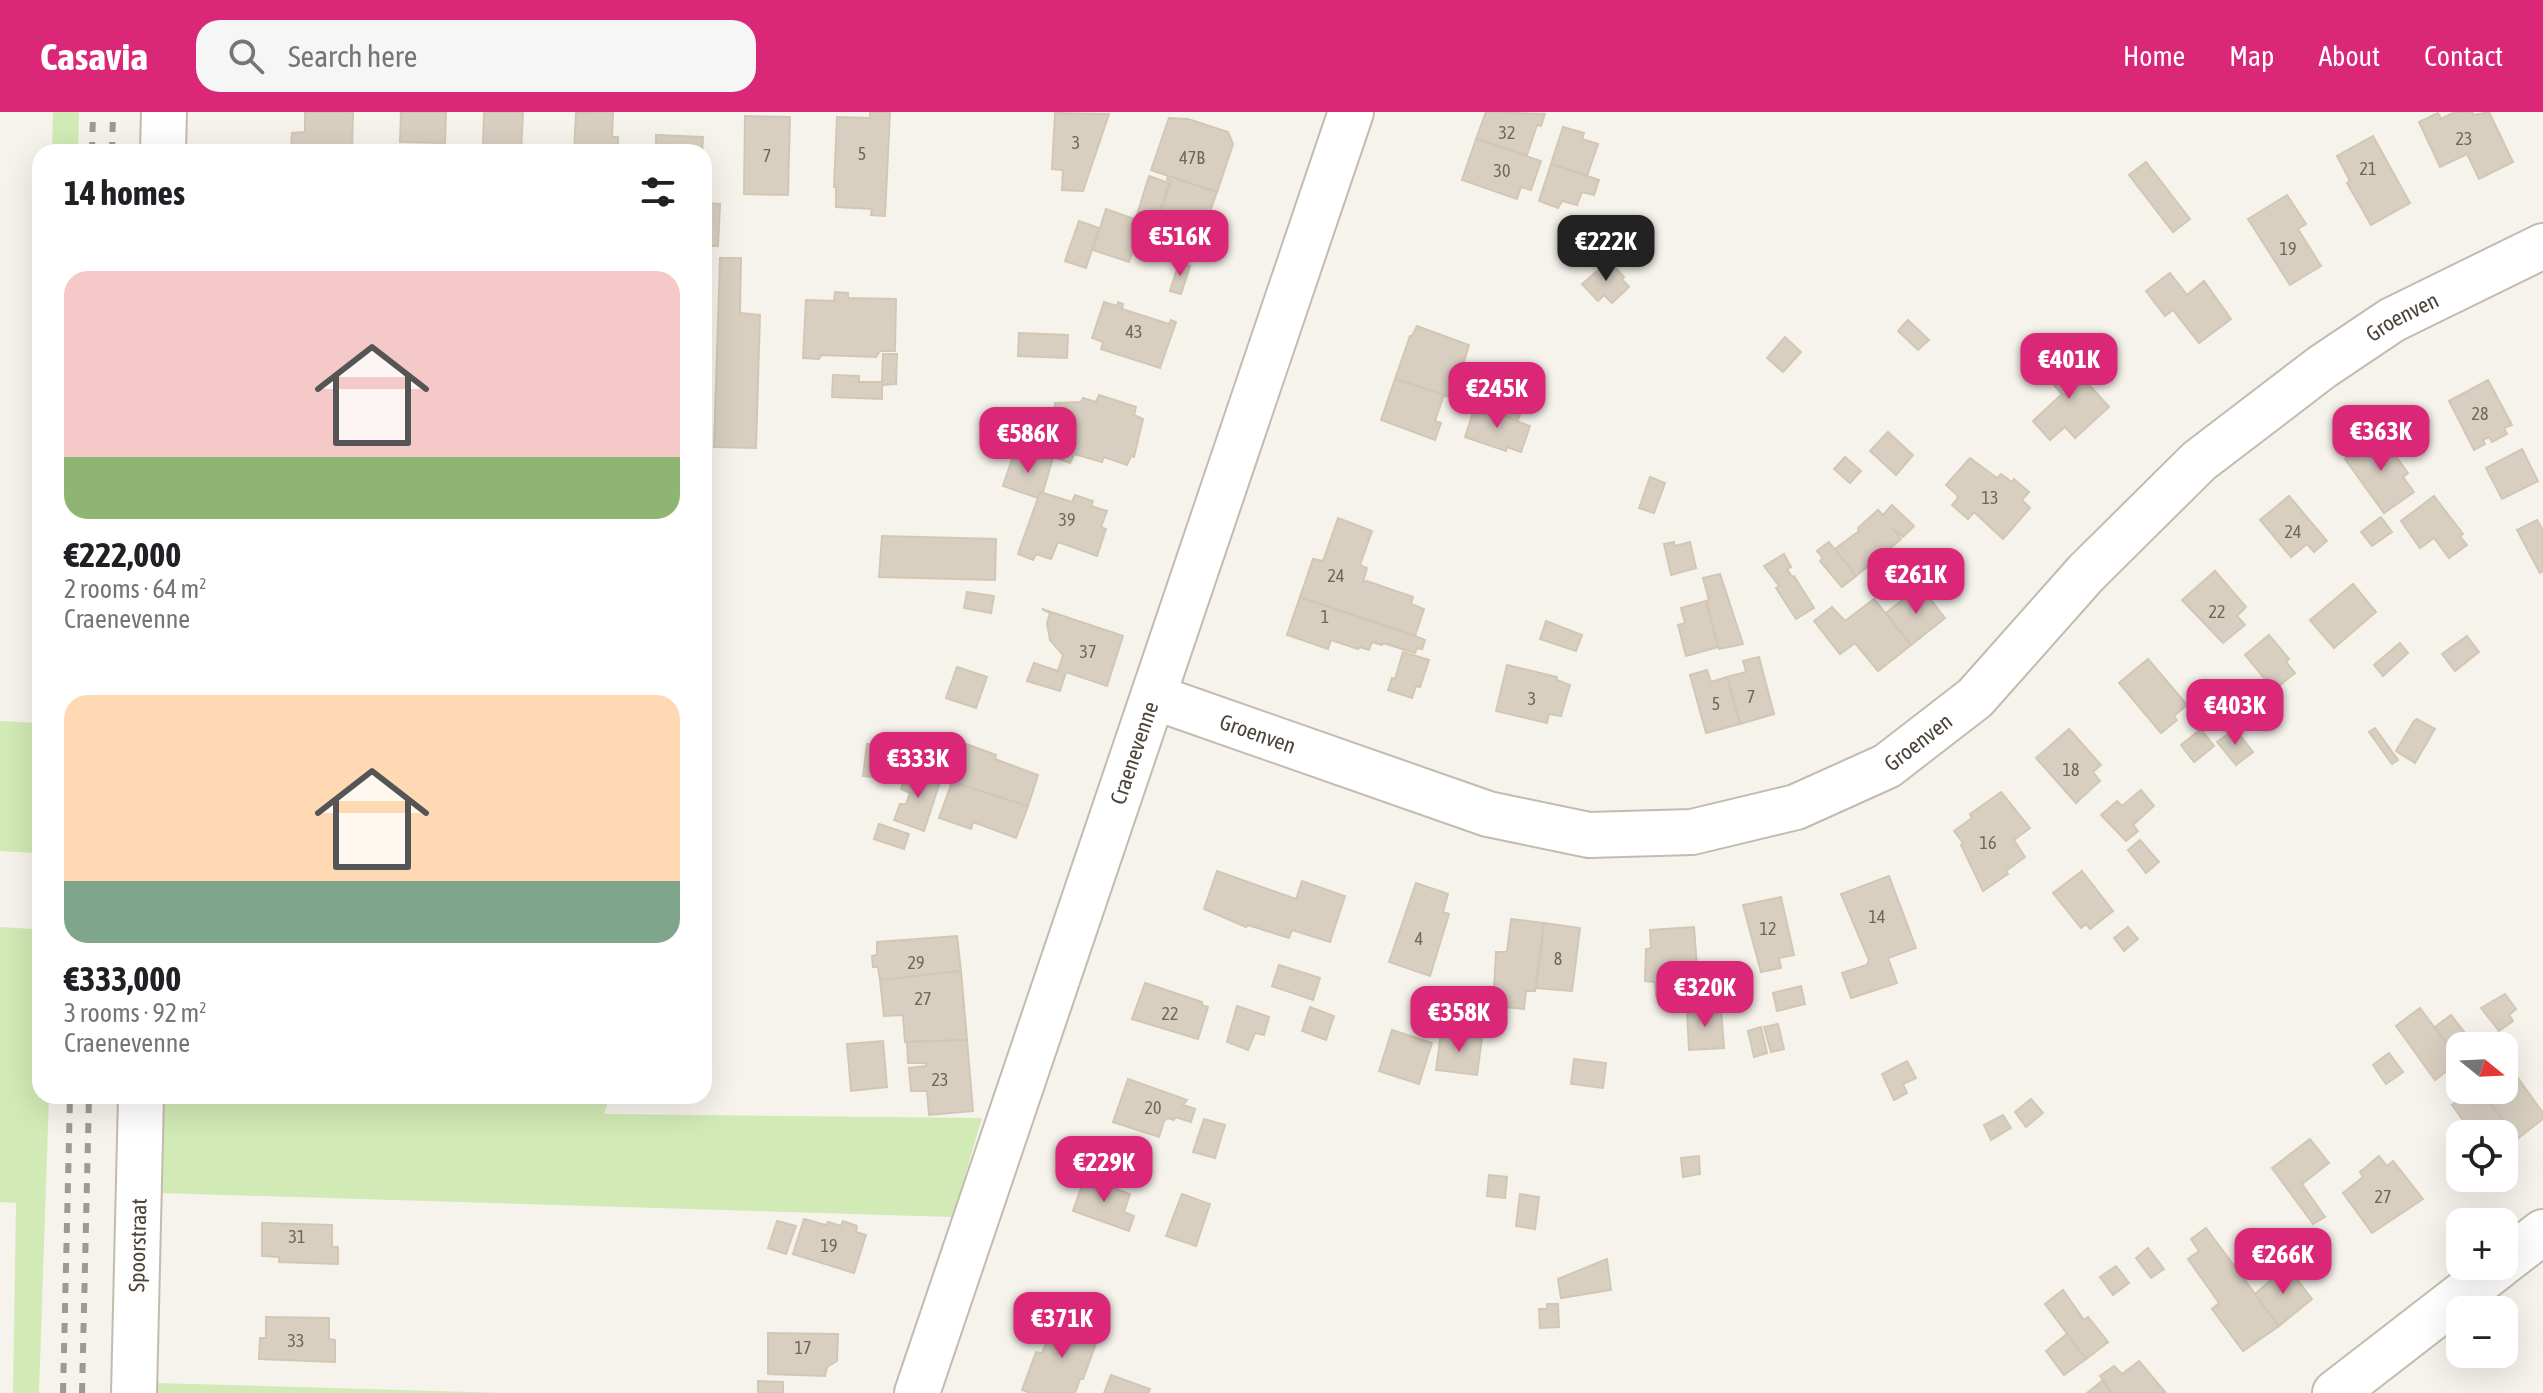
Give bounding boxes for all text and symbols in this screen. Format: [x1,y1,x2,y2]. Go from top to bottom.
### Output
search box [196,20,756,92]
icon: search [224,34,268,78]
text: Casavia [40,35,148,78]
text: Search here [288,39,417,73]
text: Home [2123,40,2185,72]
text: Map [2229,40,2274,72]
text: About [2318,40,2380,72]
text: Contact [2424,40,2503,72]
house number: 32 [1499,122,1515,143]
house number: 23 [2456,128,2472,149]
house number: 3 [1072,132,1080,153]
house number: 5 [858,143,866,164]
house number: 7 [763,145,771,166]
house number: 47B [1179,147,1205,168]
house number: 21 [2360,158,2376,179]
house number: 30 [1494,160,1510,181]
icon: filters [636,170,680,214]
text: 14 homes [64,173,185,212]
pin: €516K [1124,210,1236,278]
pin: €222K [1550,215,1662,283]
text: €516K [1149,221,1211,251]
text: €222K [1575,226,1637,256]
house number: 19 [2280,238,2296,259]
street label: Groenven [2361,286,2443,347]
house number: 43 [1126,321,1142,342]
icon: home [300,323,444,467]
pin: €401K [2013,333,2125,401]
text: €401K [2038,344,2100,374]
pin: €245K [1441,362,1553,430]
text: €245K [1466,373,1528,403]
house number: 28 [2472,403,2488,424]
pin: €363K [2325,405,2437,473]
pin: €586K [972,407,1084,475]
text: €363K [2350,416,2412,446]
text: €586K [997,418,1059,448]
house number: 13 [1982,487,1998,508]
house number: 39 [1059,509,1075,530]
house number: 24 [2285,521,2301,542]
text: €222,000 [64,535,181,574]
pin: €261K [1860,548,1972,616]
text: €261K [1885,559,1947,589]
house number: 24 [1328,565,1344,586]
text: 2 rooms · 64 m² [64,574,206,604]
house number: 22 [2209,601,2225,622]
text: Craenevenne [64,604,190,634]
house number: 1 [1321,606,1329,627]
house number: 37 [1080,641,1096,662]
pin: €403K [2179,679,2291,747]
house number: 7 [1747,686,1755,707]
house number: 3 [1528,688,1536,709]
text: €403K [2204,690,2266,720]
house number: 5 [1712,693,1720,714]
street label: Craenevenne [1104,698,1163,808]
street label: Groenven [1216,708,1299,759]
street label: Groenven [1879,708,1957,776]
pin: €333K [862,732,974,800]
text: €333K [887,743,949,773]
icon: home [300,747,444,891]
house number: 18 [2063,759,2079,780]
house number: 16 [1980,832,1996,853]
house number: 14 [1869,906,1885,927]
house number: 12 [1760,918,1776,939]
house number: 4 [1415,928,1423,949]
house number: 8 [1554,948,1562,969]
house number: 29 [908,952,924,973]
text: €333,000 [64,959,181,998]
pin: €320K [1649,961,1761,1029]
text: €320K [1674,972,1736,1002]
pin: €358K [1403,986,1515,1054]
house number: 27 [915,988,931,1009]
text: €358K [1428,997,1490,1027]
text: 3 rooms · 92 m² [64,998,206,1028]
house number: 22 [1162,1003,1178,1024]
text: Craenevenne [64,1028,190,1058]
north arrow [2446,1032,2518,1104]
map controls [2446,1032,2518,1368]
house number: 23 [932,1069,948,1090]
house number: 20 [1145,1097,1161,1118]
button: locate [2446,1120,2518,1192]
pin: €229K [1048,1136,1160,1204]
text: €229K [1073,1147,1135,1177]
house number: 27 [2375,1186,2391,1207]
street label: Spoorstraat [123,1198,152,1292]
button: + [2446,1208,2518,1280]
house number: 31 [289,1226,305,1247]
pin: €266K [2227,1228,2339,1296]
house number: 19 [821,1235,837,1256]
text: €266K [2252,1239,2314,1269]
pin: €371K [1006,1292,1118,1360]
button: − [2446,1296,2518,1368]
text: €371K [1031,1303,1093,1333]
house number: 33 [288,1330,304,1351]
house number: 17 [795,1337,811,1358]

